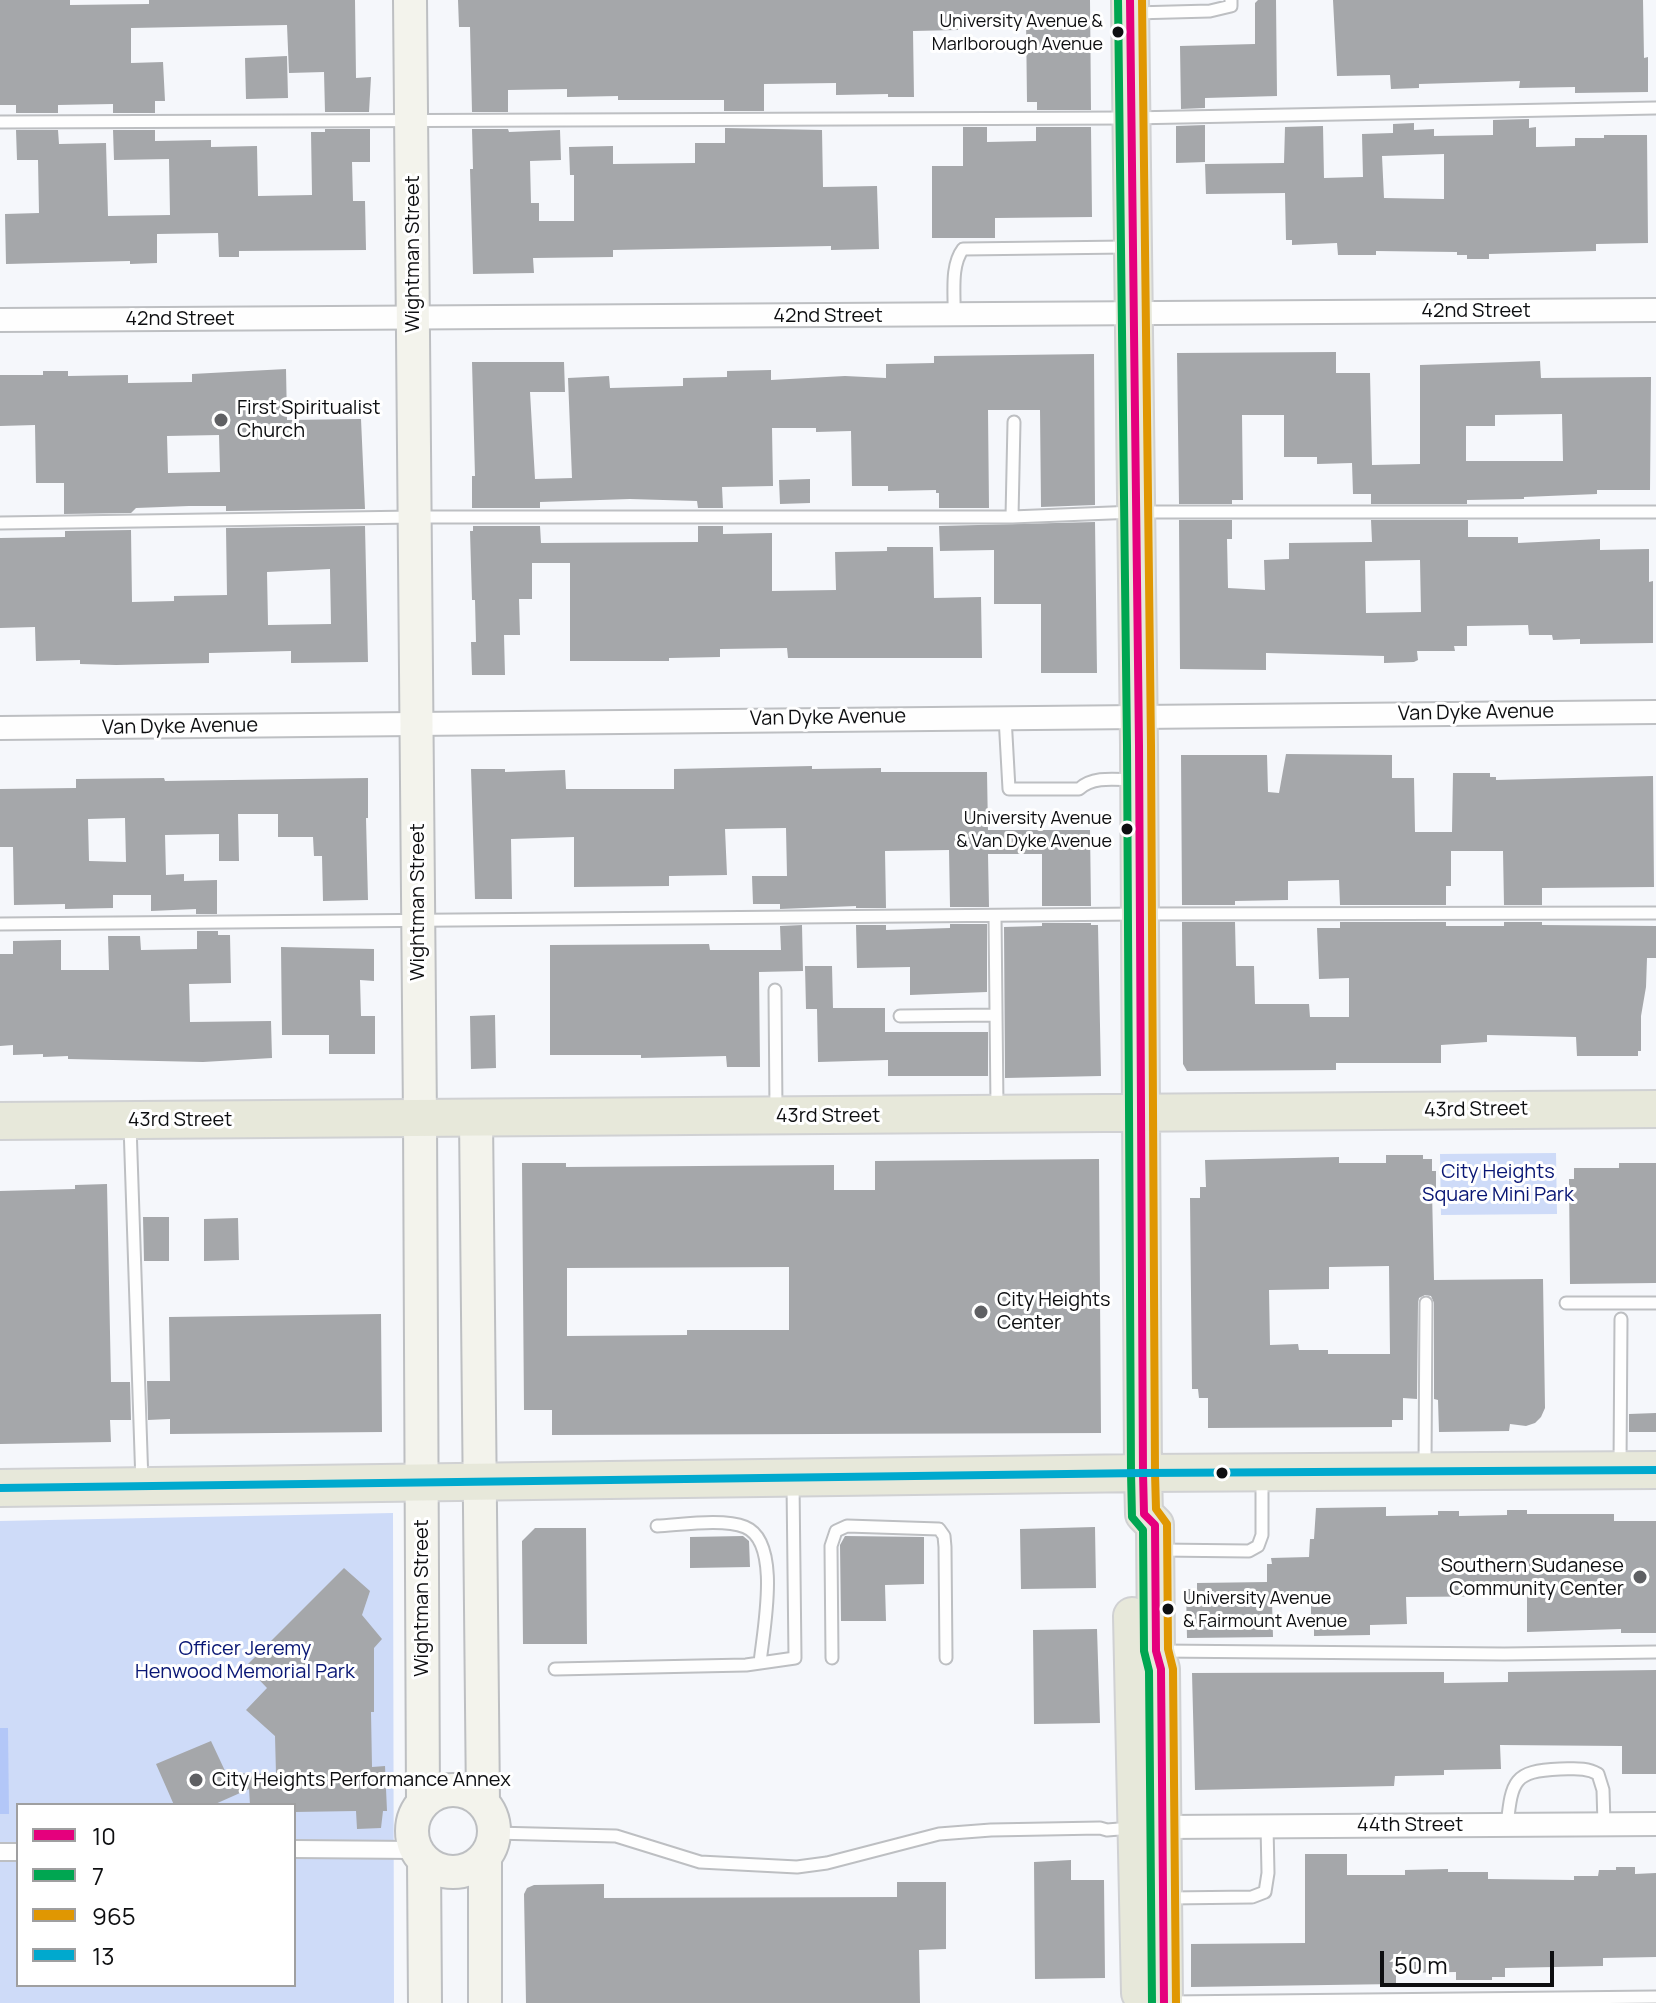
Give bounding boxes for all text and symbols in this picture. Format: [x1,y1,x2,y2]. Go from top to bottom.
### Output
place label: University Avenue & Marlborough Avenue [932,11,1103,54]
marker: University Avenue & Marlborough Avenue [1110,24,1126,40]
street label: Wightman Street [401,175,425,333]
street label: 42nd Street [1421,299,1531,323]
street label: 42nd Street [773,304,883,328]
street label: 42nd Street [125,307,235,331]
place label: First Spiritualist Church [237,396,381,443]
marker: First Spiritualist Church [212,411,230,429]
street label: Van Dyke Avenue [1398,700,1554,726]
street label: Van Dyke Avenue [750,705,906,731]
street label: Van Dyke Avenue [102,714,258,740]
place label: University Avenue & Van Dyke Avenue [956,808,1112,850]
marker: University Avenue & Van Dyke Avenue [1119,821,1135,837]
street label: Wightman Street [406,823,430,981]
street label: 43rd Street [1424,1097,1528,1123]
street label: 43rd Street [776,1104,880,1128]
street label: 43rd Street [128,1108,232,1132]
park label: City Heights Square Mini Park [1422,1160,1574,1207]
place label: City Heights Center [997,1288,1111,1335]
marker: City Heights Center [972,1303,990,1321]
unlabelled marker [1214,1465,1230,1481]
street label: Wightman Street [410,1519,434,1677]
place label: Southern Sudanese Community Center [1440,1554,1624,1601]
marker: Southern Sudanese Community Center [1631,1568,1649,1586]
place label: University Avenue & Fairmount Avenue [1183,1588,1347,1630]
marker: University Avenue & Fairmount Avenue [1160,1601,1176,1617]
park label: Officer Jeremy Henwood Memorial Park [135,1637,355,1684]
place label: City Heights Performance Annex [212,1768,511,1792]
marker: City Heights Performance Annex [187,1771,205,1789]
legend [16,1803,296,1987]
street label: 44th Street [1357,1813,1463,1837]
text: 10 [92,1819,116,1852]
text: 7 [92,1859,104,1892]
text: 965 [92,1899,136,1932]
scale bar [1384,1935,1558,1985]
text: 13 [92,1939,115,1972]
text: 50 m [1394,1948,1448,1981]

